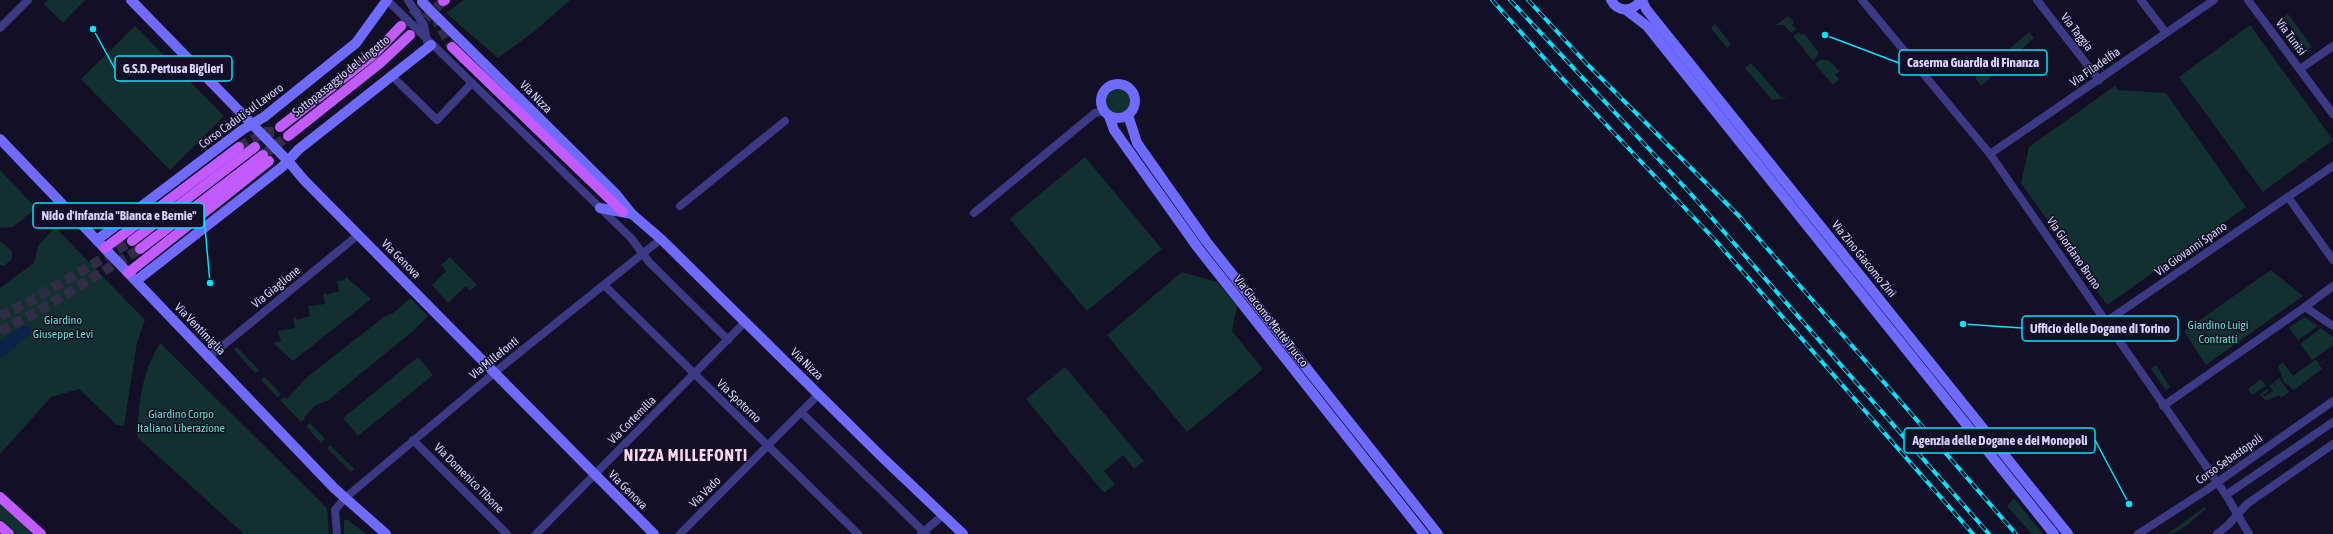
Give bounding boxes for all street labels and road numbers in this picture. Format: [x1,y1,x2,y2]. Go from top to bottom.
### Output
street label: Via Taggia [2058,10,2096,54]
street label: Via Tunisi [2273,16,2309,58]
street label: Sottopassaggio del Lingotto [290,32,393,119]
street label: Via Filadelfia [2067,45,2123,89]
street label: Via Nizza [517,78,555,116]
street label: Corso Caduti sul Lavoro [196,80,286,151]
street label: Via Giordano Bruno [2044,214,2104,292]
street label: Via Zino Giacomo Zini [1829,218,1899,300]
street label: Via Giovanni Spano [2152,219,2230,279]
street label: Via Genova [379,237,423,281]
street label: Via Giaglione [249,263,303,311]
street label: Via Giacomo Mattè Trucco [1231,272,1311,370]
street label: Via Ventimiglia [172,300,228,358]
street label: Via Millefonti [467,334,521,382]
street label: Via Nizza [788,345,826,383]
street label: Via Spotorno [714,376,764,426]
street label: Via Cortemilia [605,393,659,447]
street label: Corso Sebastopoli [2193,431,2265,487]
street label: Via Domenico Tibone [431,440,507,516]
street label: Via Genova [606,468,650,512]
street label: Via Vado [687,473,724,510]

